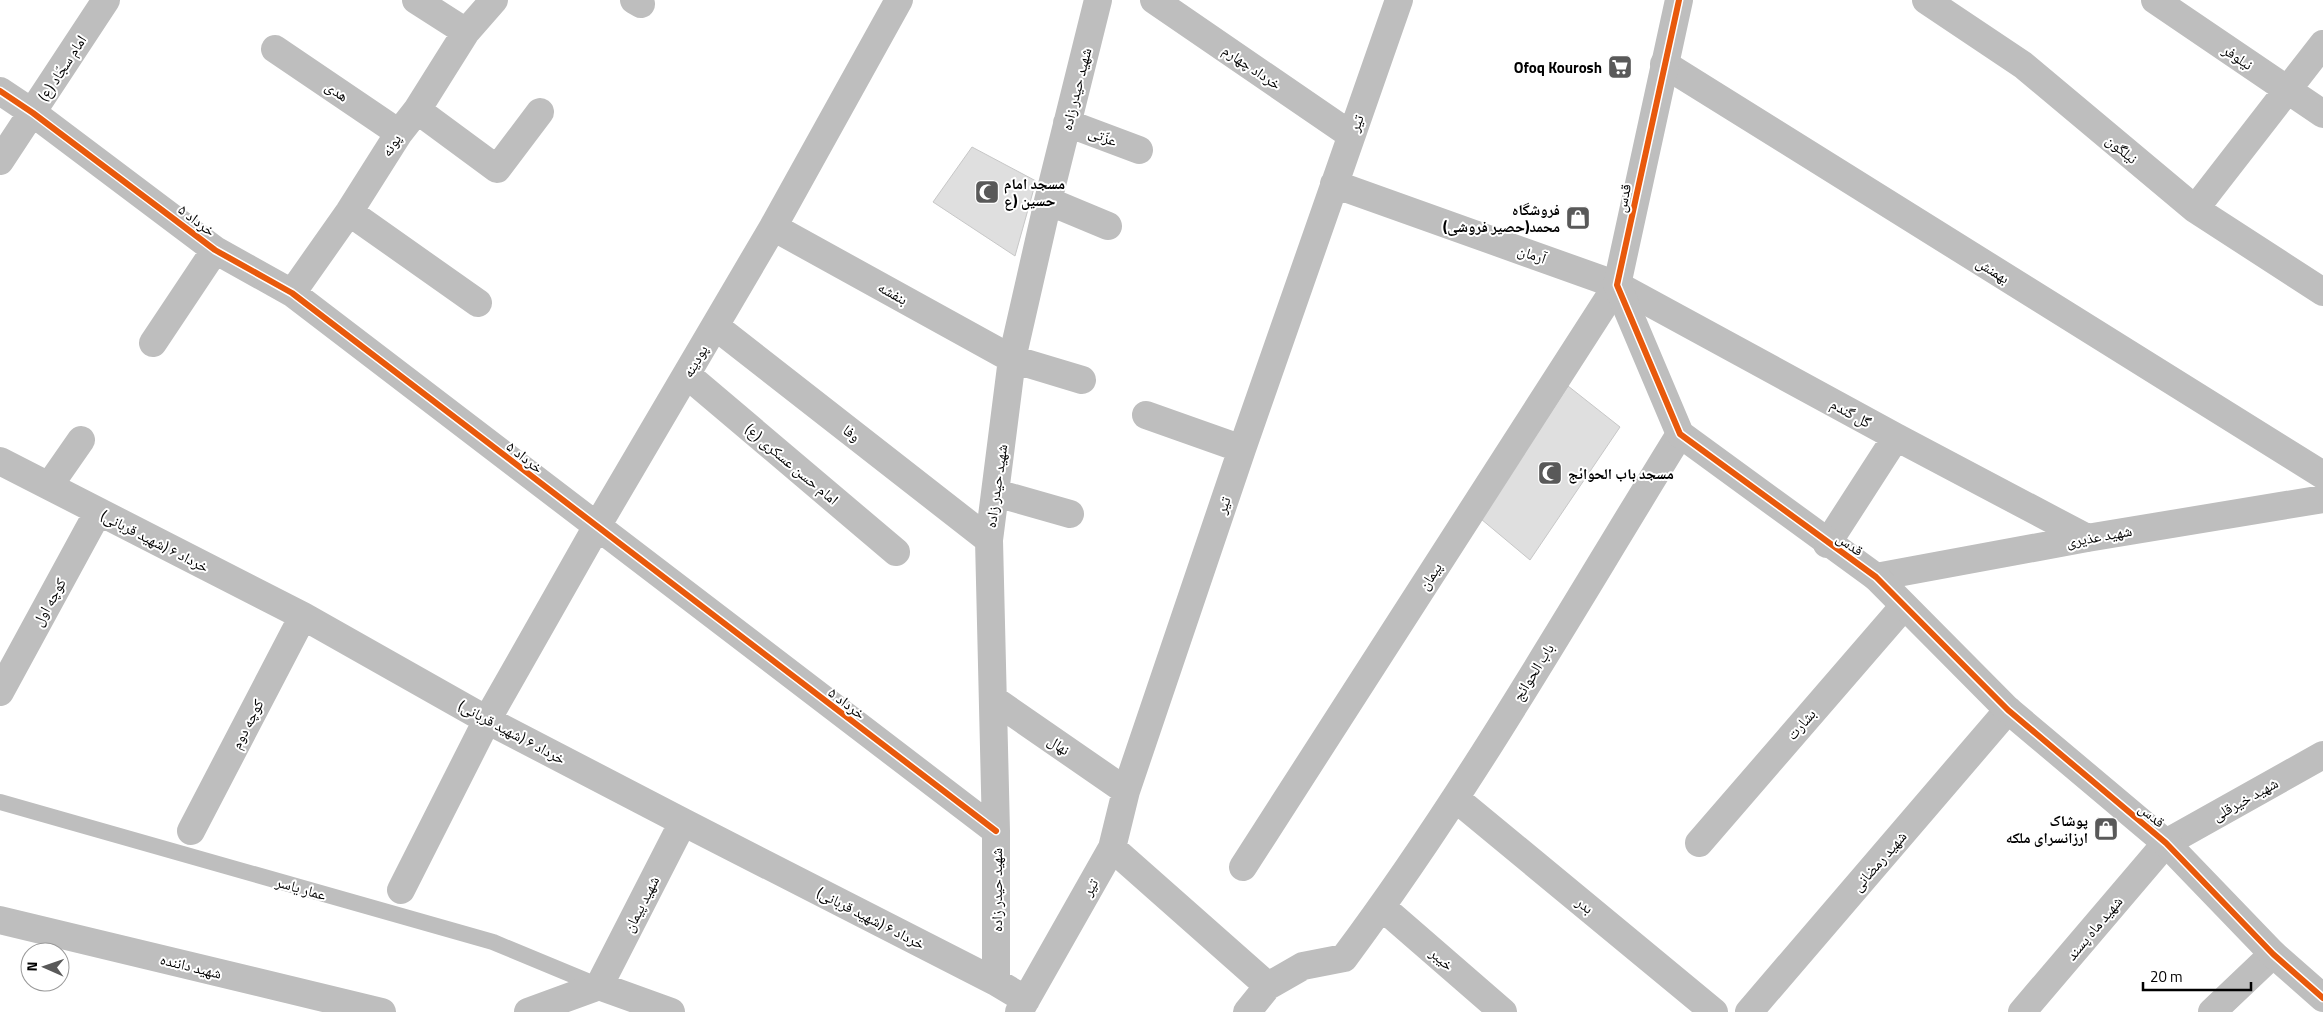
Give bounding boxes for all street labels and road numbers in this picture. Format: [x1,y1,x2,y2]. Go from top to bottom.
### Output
street label: امام سجّاد (ع) [32,30,92,106]
street label: نیلوفر [2217,38,2258,76]
street label: خرداد چهارم [1218,39,1287,96]
street label: شهید حیدر زاده [1055,45,1097,133]
street label: هدی [321,75,353,107]
street label: تیر [1342,111,1370,136]
street label: عزّتی [1085,120,1121,152]
street label: پونه [375,129,407,161]
street label: نیلگون [2101,129,2143,169]
street label: قدس [1609,182,1637,214]
street label: خرداد ۵ [173,198,221,242]
street label: آرمان [1515,238,1550,270]
street label: بهمنش [1972,251,2014,289]
street label: بنفشه [874,275,912,311]
street label: پودینه [676,340,714,382]
street label: گل گندم [1826,392,1876,434]
street label: امام حسن عسکری (ع) [740,418,844,510]
street label: وفا [838,419,866,447]
street label: خرداد ۵ [502,435,549,479]
street label: شهید حیدر زاده [979,443,1013,529]
street label: تیر [1209,493,1237,518]
street label: خرداد ۶ (شهید قربانی) [97,504,214,578]
street label: شهید عذیری [2064,519,2134,553]
street label: قدس [1832,526,1868,562]
street label: پیمان [1412,557,1448,595]
street label: کوچه اول [26,574,72,630]
street label: باب الحوائج [1506,639,1560,705]
street label: خرداد ۵ [823,681,871,725]
street label: خرداد ۶ (شهید قربانی) [454,694,570,770]
street label: کوچه دوم [225,695,269,753]
street label: بشارت [1781,703,1821,745]
street label: نهال [1043,729,1075,761]
street label: شهید خیرقلی [2208,771,2282,827]
street label: قدس [2134,797,2170,833]
street label: شهید رمضانی [1846,825,1912,896]
street label: شهید حیدر زاده [985,848,1008,932]
street label: عمار یاسر [272,870,329,906]
street label: شهید پیمان [617,872,665,936]
street label: تیر [1075,874,1104,901]
street label: خرداد ۶ (شهید قربانی) [813,881,930,955]
street label: بدر [1570,890,1599,919]
street label: شهید ماه پسند [2060,891,2128,965]
street label: خیبر [1424,941,1459,976]
street label: شهید داننده [158,947,224,985]

